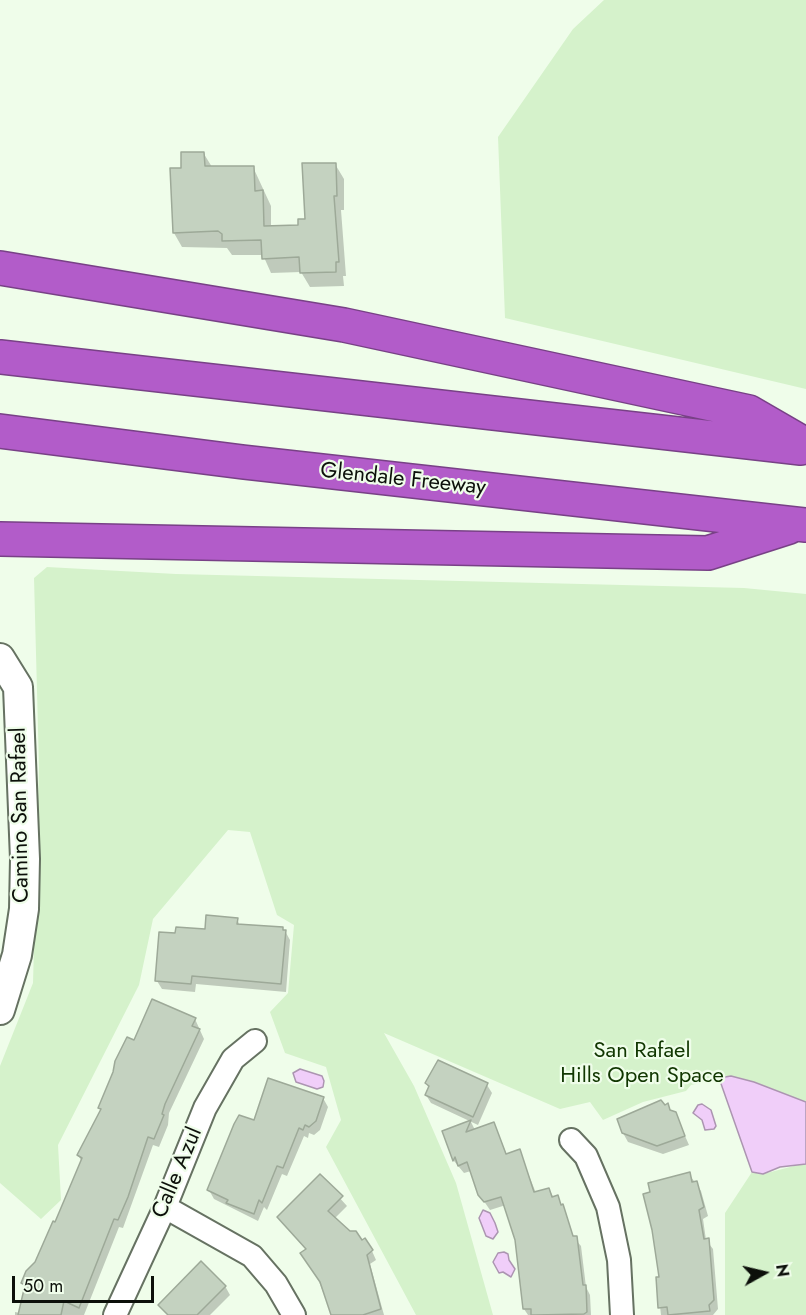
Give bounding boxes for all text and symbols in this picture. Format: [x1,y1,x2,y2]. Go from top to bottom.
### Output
street label: Glendale Freeway [319,458,487,502]
street label: Camino San Rafael [6,727,36,903]
park label: San Rafael Hills Open Space [560,1039,724,1090]
street label: Calle Azul [147,1124,209,1222]
north arrow [734,1243,794,1303]
text: N [770,1263,795,1278]
scale bar [15,1264,158,1302]
text: 50 m [23,1273,63,1299]

